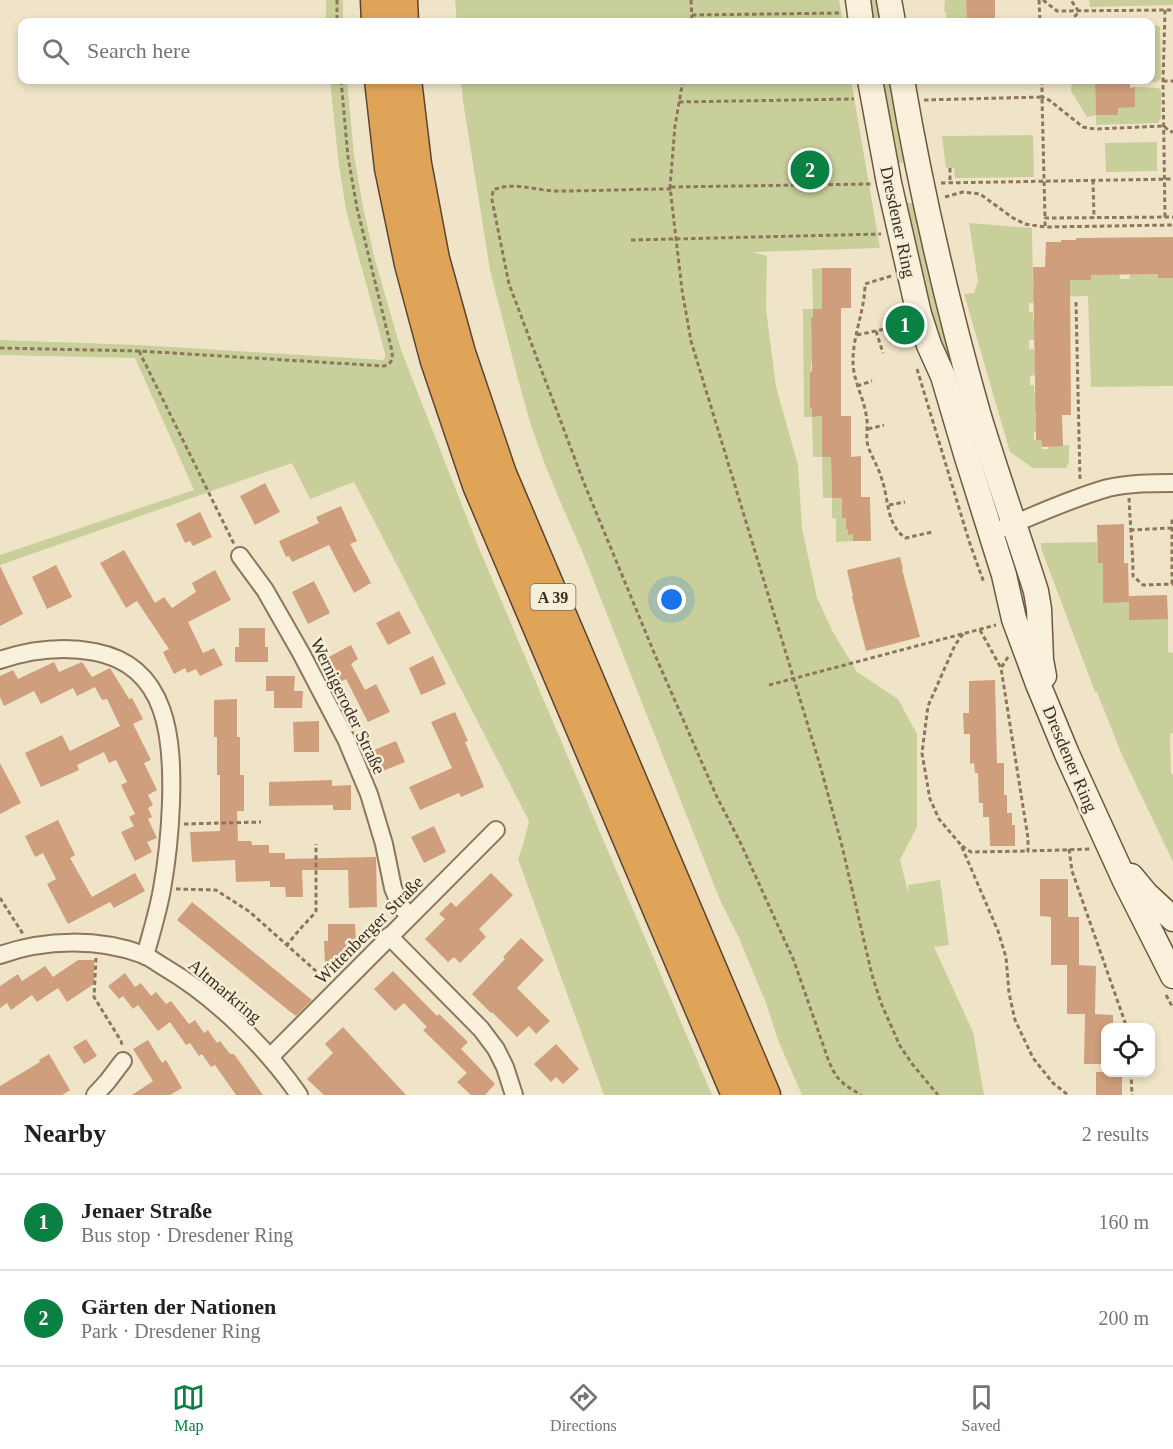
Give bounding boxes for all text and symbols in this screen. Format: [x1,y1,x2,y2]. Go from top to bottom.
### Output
search box [18,18,1155,84]
icon: search [39,35,72,68]
text: Search here [87,38,190,63]
pin: 2 [790,148,830,192]
street label: Dresdener Ring [876,164,920,280]
pin: 1 [886,302,924,348]
road number: A 39 [530,584,576,610]
your location [657,585,686,614]
street label: Wernigeroder Straße [306,635,390,777]
street label: Dresdener Ring [1039,703,1101,815]
street label: Wittenberger Straße [311,872,427,988]
street label: Altmarkring [184,955,266,1027]
map controls [1101,1023,1155,1077]
button: locate [1101,1023,1155,1077]
text: Nearby [24,1119,106,1148]
text: 2 results [1082,1123,1149,1145]
text: Jenaer Straße [81,1198,212,1223]
text: 1 [39,1211,49,1233]
text: 160 m [1098,1211,1149,1233]
text: Bus stop · Dresdener Ring [81,1224,293,1246]
text: Gärten der Nationen [81,1294,276,1319]
text: 2 [39,1307,49,1329]
text: 200 m [1098,1307,1149,1329]
text: Park · Dresdener Ring [81,1320,260,1342]
tab: Map [172,1381,205,1435]
tab: Directions [550,1381,617,1435]
tab: Saved [961,1381,1001,1435]

